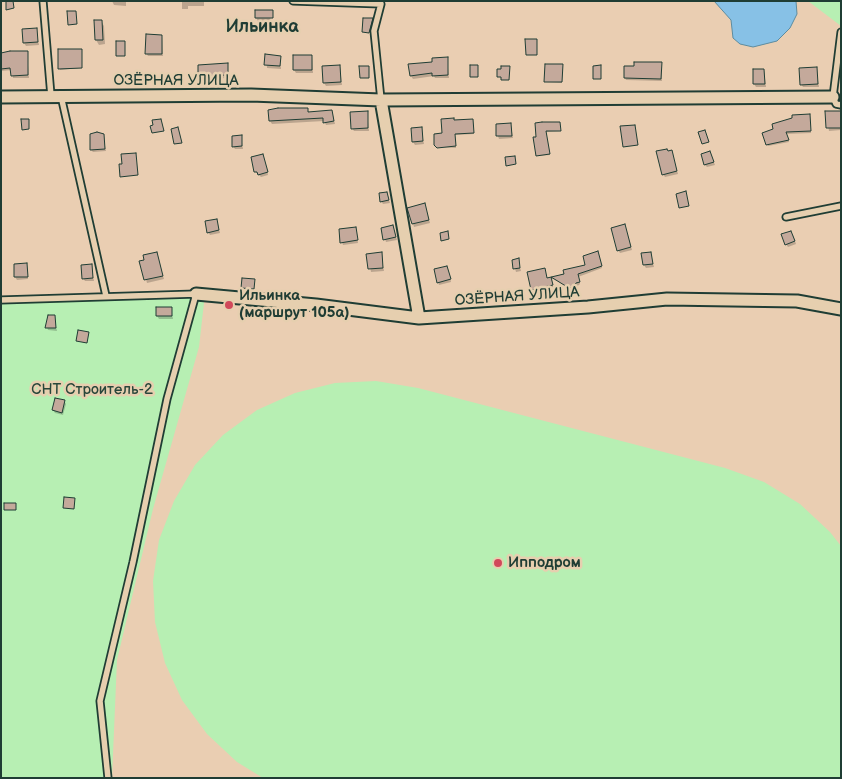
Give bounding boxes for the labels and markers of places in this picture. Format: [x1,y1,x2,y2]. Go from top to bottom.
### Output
place label: Ильинка (маршрут 105а) [239,287,349,322]
marker: Ильинка (маршрут 105а) [223,299,235,311]
place label: Ипподром [508,554,581,572]
marker: Ипподром [492,557,504,569]

